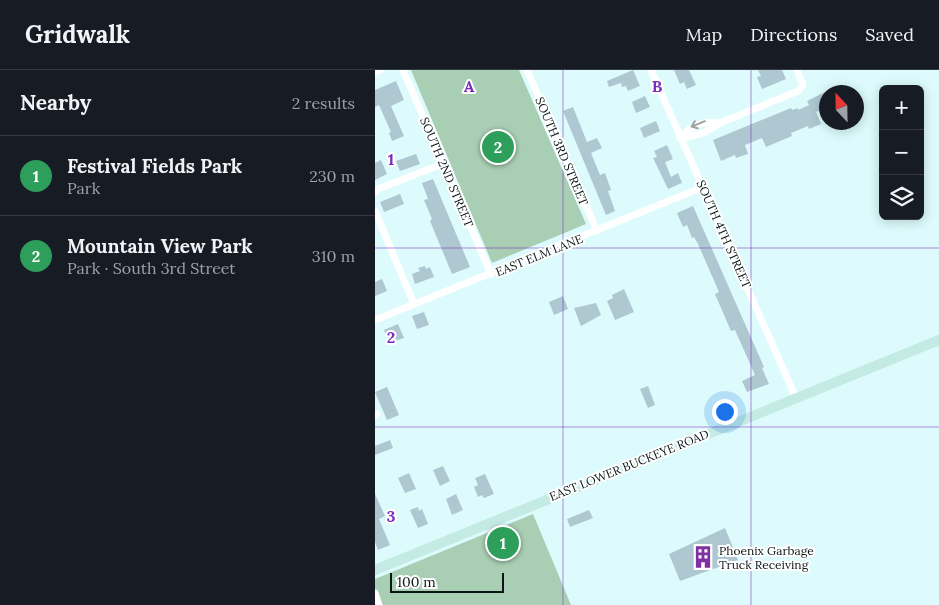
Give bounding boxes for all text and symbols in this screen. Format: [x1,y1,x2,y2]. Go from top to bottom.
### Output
text: Gridwalk [25,19,130,50]
text: Map [686,23,722,46]
text: Directions [750,23,837,46]
text: Saved [865,23,914,46]
text: A [464,76,475,96]
text: B [652,76,663,96]
north arrow [819,85,864,130]
map controls [879,85,924,220]
button: + [879,85,924,130]
text: Nearby [20,89,91,116]
text: 2 results [292,93,355,113]
street label: SOUTH 3RD STREET [532,94,592,208]
street label: SOUTH 2ND STREET [417,115,477,229]
one-way arrow [691,120,706,130]
pin: 2 [482,128,514,166]
button: − [879,130,924,175]
text: 1 [388,149,394,169]
text: Festival Fields Park [67,154,242,178]
text: 1 [33,166,39,186]
text: 230 m [309,166,355,186]
button: layers [879,175,924,220]
text: Park [67,178,100,198]
street label: SOUTH 4TH STREET [693,178,755,291]
street label: EAST ELM LANE [493,231,585,279]
text: Mountain View Park [67,234,253,258]
text: 2 [32,246,40,266]
text: 310 m [312,246,355,266]
text: Park · South 3rd Street [67,258,236,278]
text: 2 [387,327,395,347]
your location [712,399,738,425]
street label: EAST LOWER BUCKEYE ROAD [547,426,711,504]
text: 3 [387,506,396,526]
pin: 1 [487,524,519,562]
place label: Phoenix Garbage Truck Receiving [719,543,814,572]
building icon: Phoenix Garbage Truck Receiving [690,544,716,570]
scale bar [390,570,504,593]
text: 100 m [397,573,436,591]

